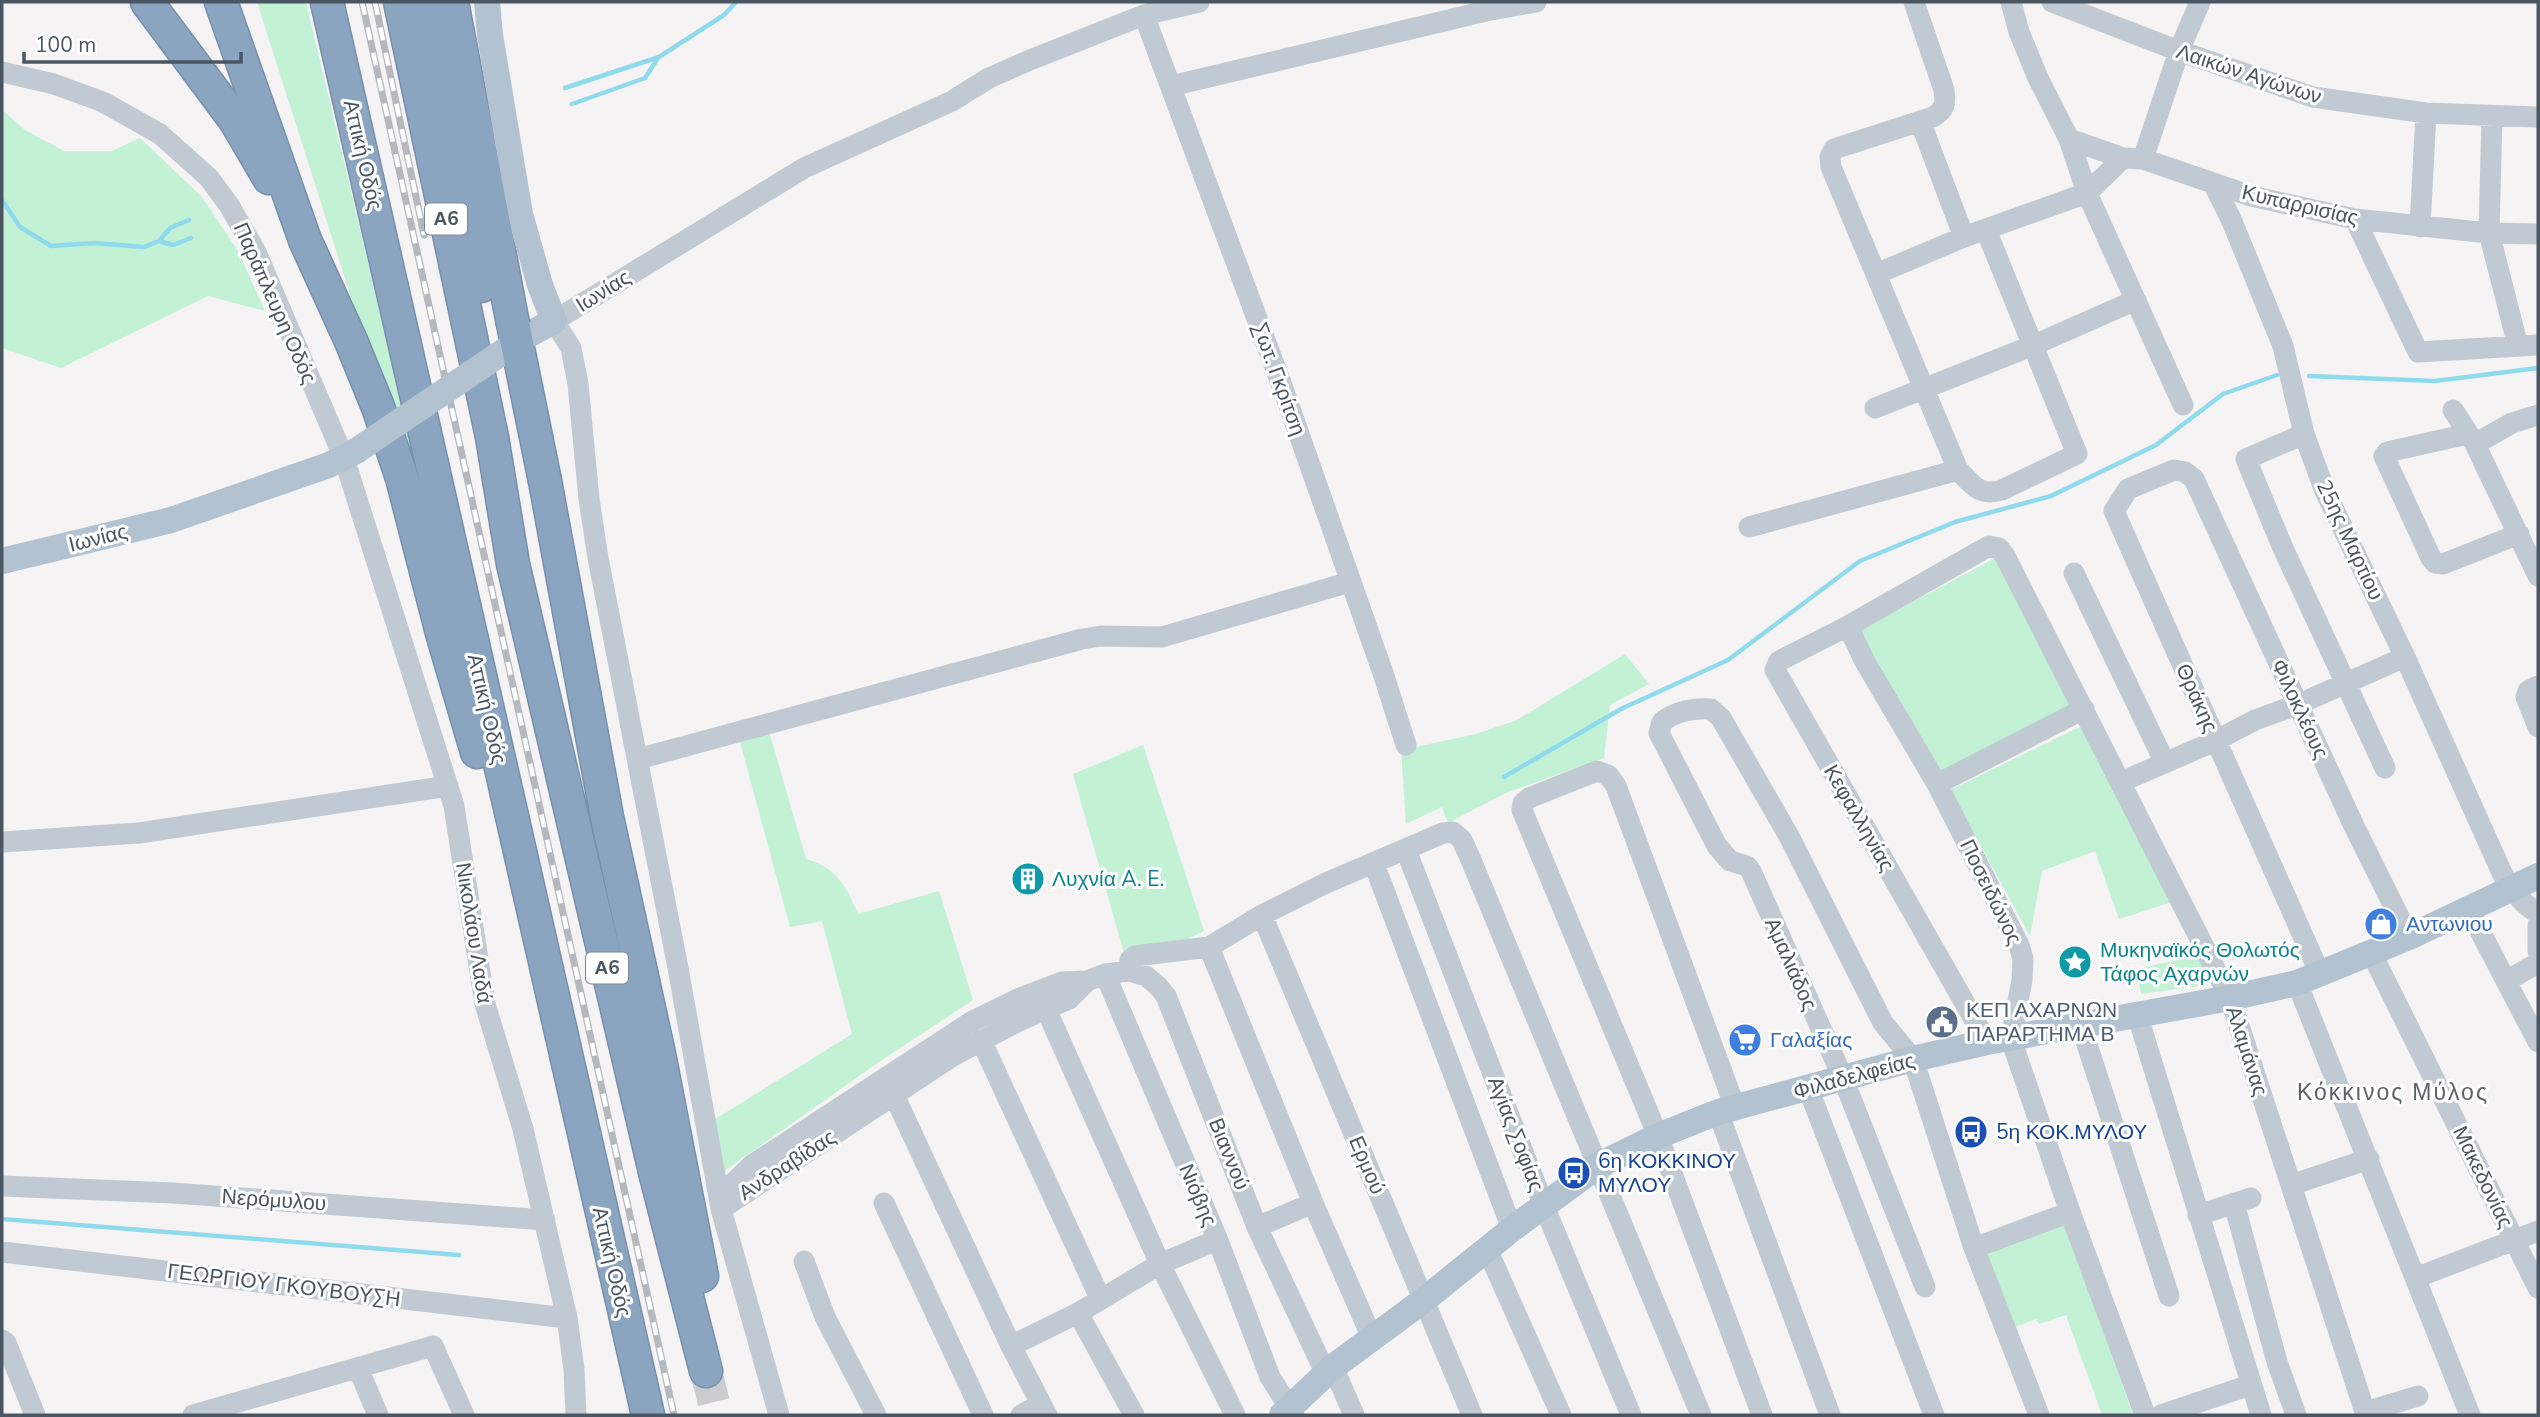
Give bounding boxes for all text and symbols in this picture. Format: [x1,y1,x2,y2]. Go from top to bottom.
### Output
scale bar [24,21,242,65]
text: 100 m [35,31,96,59]
street label: Λαικών Αγώνων [2173,37,2325,111]
street label: Αττική Οδός [337,97,389,213]
street label: Κυπαρρισίας [2239,178,2361,232]
road number: Α6 [425,204,467,234]
street label: Παράπλευρη Οδός [227,218,323,388]
street label: Ιωνίας [570,263,636,319]
street label: Σωτ. Γκρίτση [1246,319,1312,439]
street label: 25ης Μαρτίου [2310,475,2390,605]
street label: Ιωνίας [66,517,130,559]
street label: Αττική Οδός [461,651,513,767]
street label: Φιλοκλέους [2265,655,2335,763]
street label: Θράκης [2169,659,2225,737]
street label: Κεφαλληνίας [1817,759,1901,877]
street label: Ποσειδώνος [1953,835,2029,949]
building icon: Λυχνία A. E. [1009,860,1047,898]
street label: Νικολάου Λαδά [449,861,499,1005]
place label: Λυχνία A. E. [1052,865,1164,893]
shop icon: Αντωνιου [2362,905,2400,943]
place label: Αντωνιου [2406,910,2493,938]
street label: Αμαλιάδος [1758,913,1824,1015]
place label: Μυκηναϊκός Θολωτός Τάφος Αχαρνών [2100,936,2300,988]
place icon: Μυκηναϊκός Θολωτός Τάφος Αχαρνών [2056,943,2094,981]
road number: Α6 [586,952,628,984]
place label: ΚΕΠ ΑΧΑΡΝΩΝ ΠΑΡΑΡΤΗΜΑ Β [1966,996,2117,1048]
street label: Αλαμάνας [2219,1002,2275,1100]
public building icon: ΚΕΠ ΑΧΑΡΝΩΝ ΠΑΡΑΡΤΗΜΑ Β [1923,1003,1961,1041]
supermarket icon: Γαλαξίας [1726,1021,1764,1059]
place label: Γαλαξίας [1770,1026,1852,1054]
street label: Φιλαδελφείας [1790,1046,1918,1106]
street label: Αγίας Σοφίας [1481,1072,1551,1196]
district label: Κόκκινος Μύλος [2297,1077,2489,1108]
bus stop icon: 5η ΚΟΚ.ΜΥΛΟΥ [1952,1113,1990,1151]
street label: Βιαννού [1202,1114,1256,1194]
place label: 5η ΚΟΚ.ΜΥΛΟΥ [1996,1118,2147,1146]
street label: Μακεδονίας [2446,1121,2520,1233]
street label: Ανδραβίδας [733,1123,841,1207]
street label: Ερμού [1342,1131,1392,1199]
place label: 6η ΚΟΚΚΙΝΟΥ ΜΥΛΟΥ [1598,1147,1736,1199]
bus stop icon: 6η ΚΟΚΚΙΝΟΥ ΜΥΛΟΥ [1555,1154,1593,1192]
street label: Νιόβης [1172,1159,1224,1231]
street label: Νερόμυλου [221,1182,327,1218]
street label: Αττική Οδός [586,1204,638,1320]
street label: ΓΕΩΡΓΙΟΥ ΓΚΟΥΒΟΥΣΗ [166,1257,402,1313]

